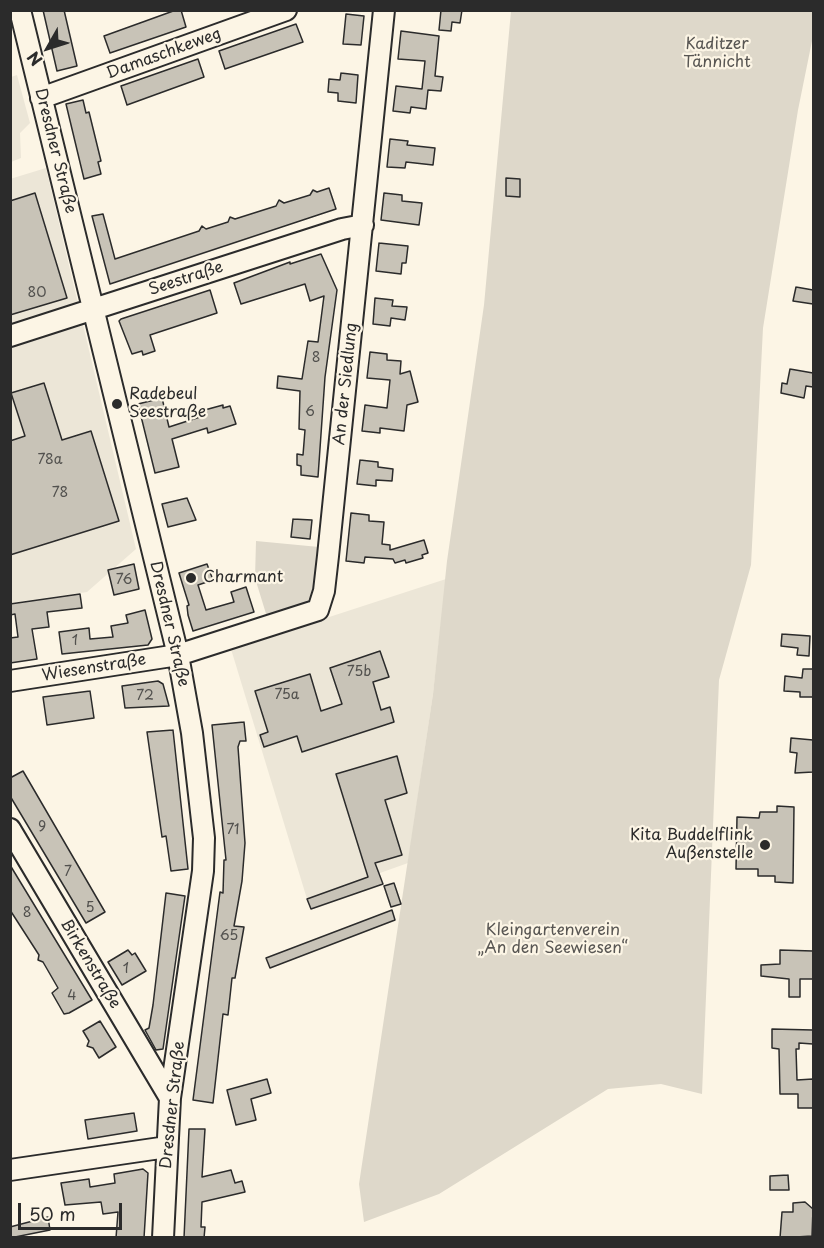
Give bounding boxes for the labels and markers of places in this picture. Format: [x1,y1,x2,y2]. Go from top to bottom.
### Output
place label: Radebeul Seestraße [129,385,206,423]
marker: Radebeul Seestraße [110,397,124,411]
place label: Charmant [203,568,283,588]
marker: Charmant [184,571,198,585]
place label: Kita Buddelflink Außenstelle [630,826,753,864]
marker: Kita Buddelflink Außenstelle [758,838,772,852]

